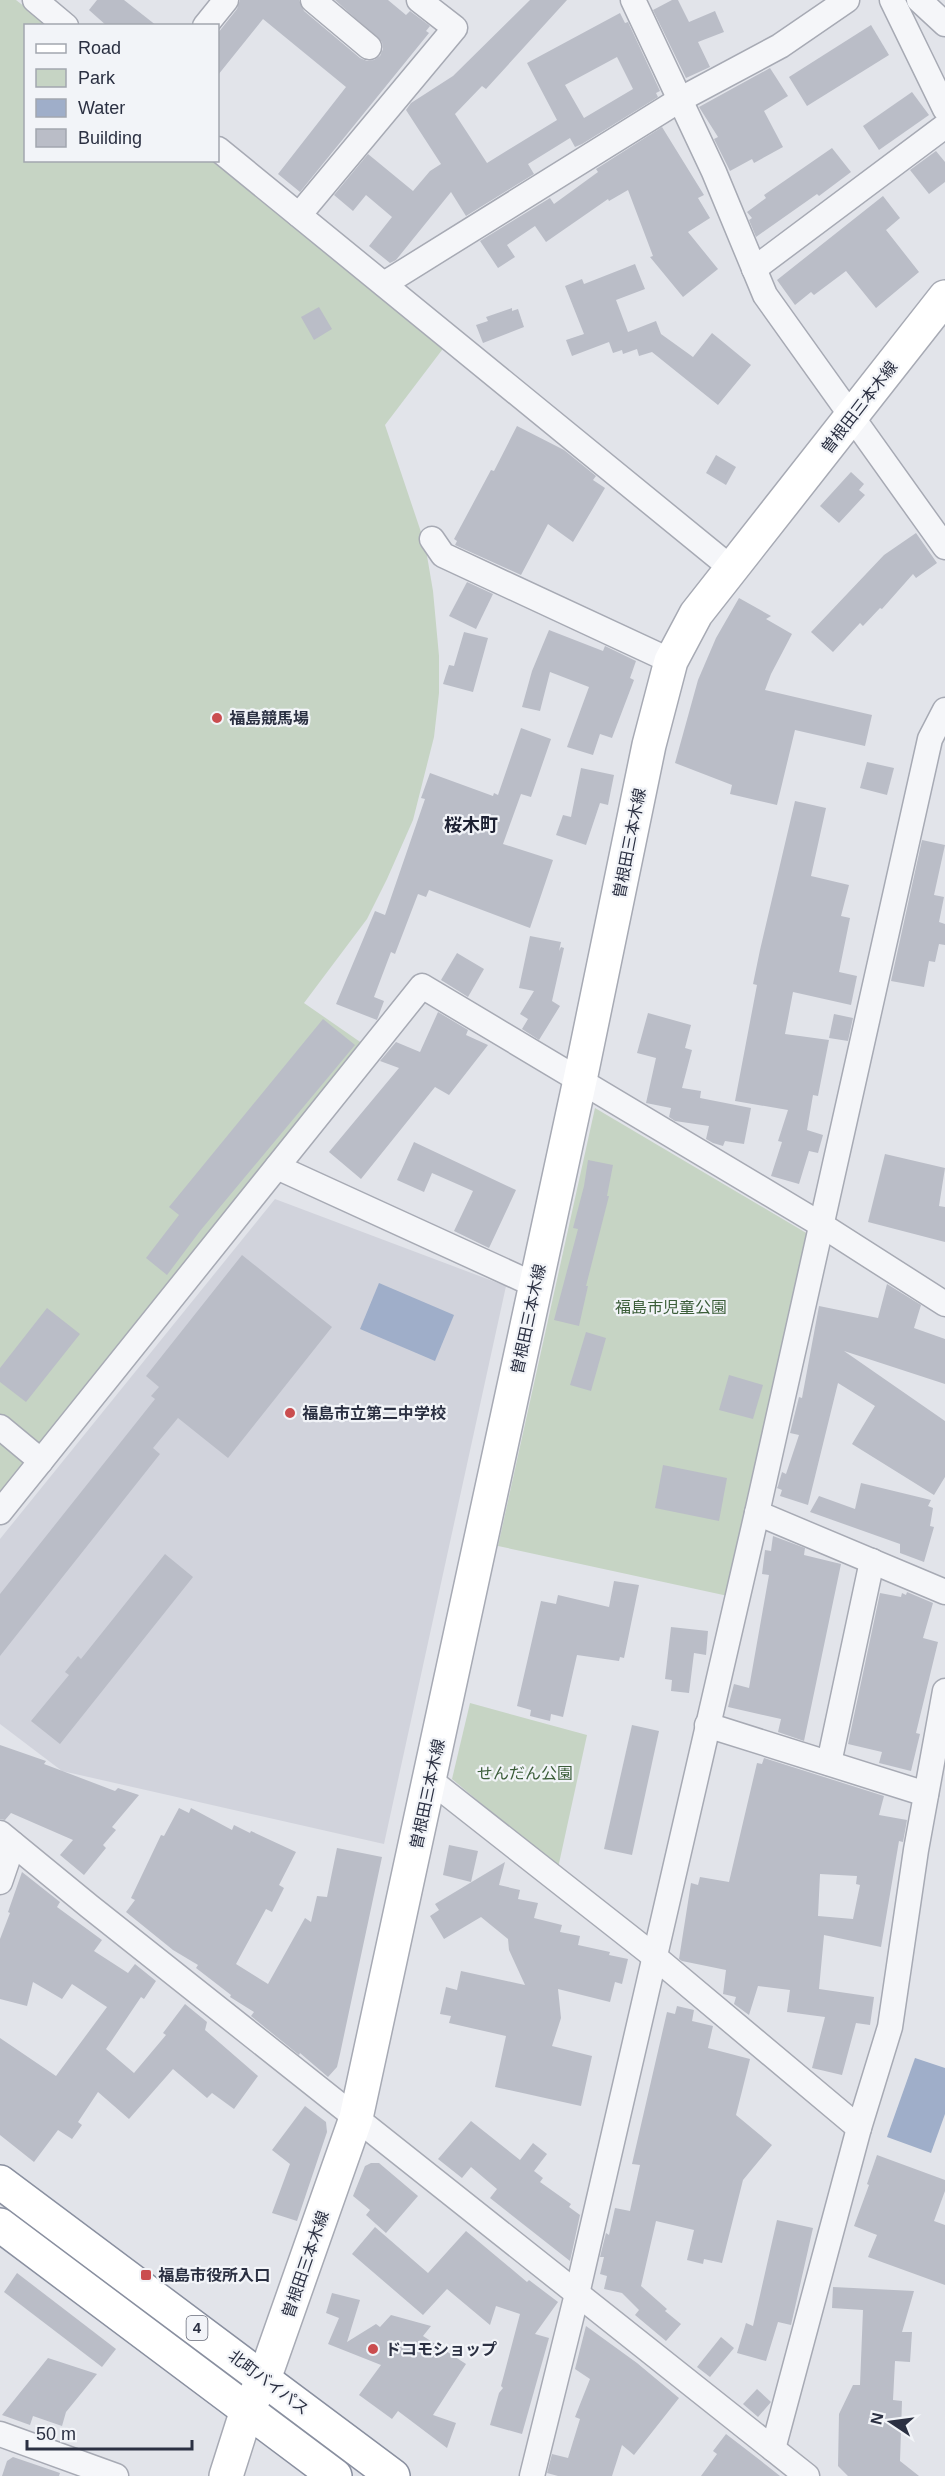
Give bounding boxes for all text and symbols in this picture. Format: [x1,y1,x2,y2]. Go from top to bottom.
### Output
legend [24,24,219,162]
text: Road [78,38,121,58]
text: Park [78,68,116,88]
text: Water [78,98,125,118]
text: Building [78,128,142,148]
street label: 曽根田三本木線 [818,358,901,457]
place label: 福島競馬場 [229,710,309,727]
marker: 福島競馬場 [210,711,224,725]
street label: 曽根田三本木線 [610,786,649,900]
district label: 桜木町 [444,815,498,835]
street label: 曽根田三本木線 [509,1263,548,1376]
park label: 福島市児童公園 [615,1299,727,1316]
place label: 福島市立第二中学校 [302,1405,446,1422]
marker: 福島市立第二中学校 [283,1406,297,1420]
street label: 曽根田三本木線 [408,1738,447,1851]
park label: せんだん公園 [477,1765,573,1782]
street label: 曽根田三本木線 [279,2208,332,2320]
place label: 福島市役所入口 [158,2267,270,2284]
marker: 福島市役所入口 [139,2268,153,2282]
road number: 4 [186,2316,208,2340]
place label: ドコモショップ [385,2341,497,2358]
marker: ドコモショップ [366,2342,380,2356]
street label: 北町バイパス [225,2347,312,2418]
north arrow [861,2392,921,2452]
text: N [867,2411,886,2426]
scale bar [27,2413,192,2451]
text: 50 m [36,2424,76,2444]

